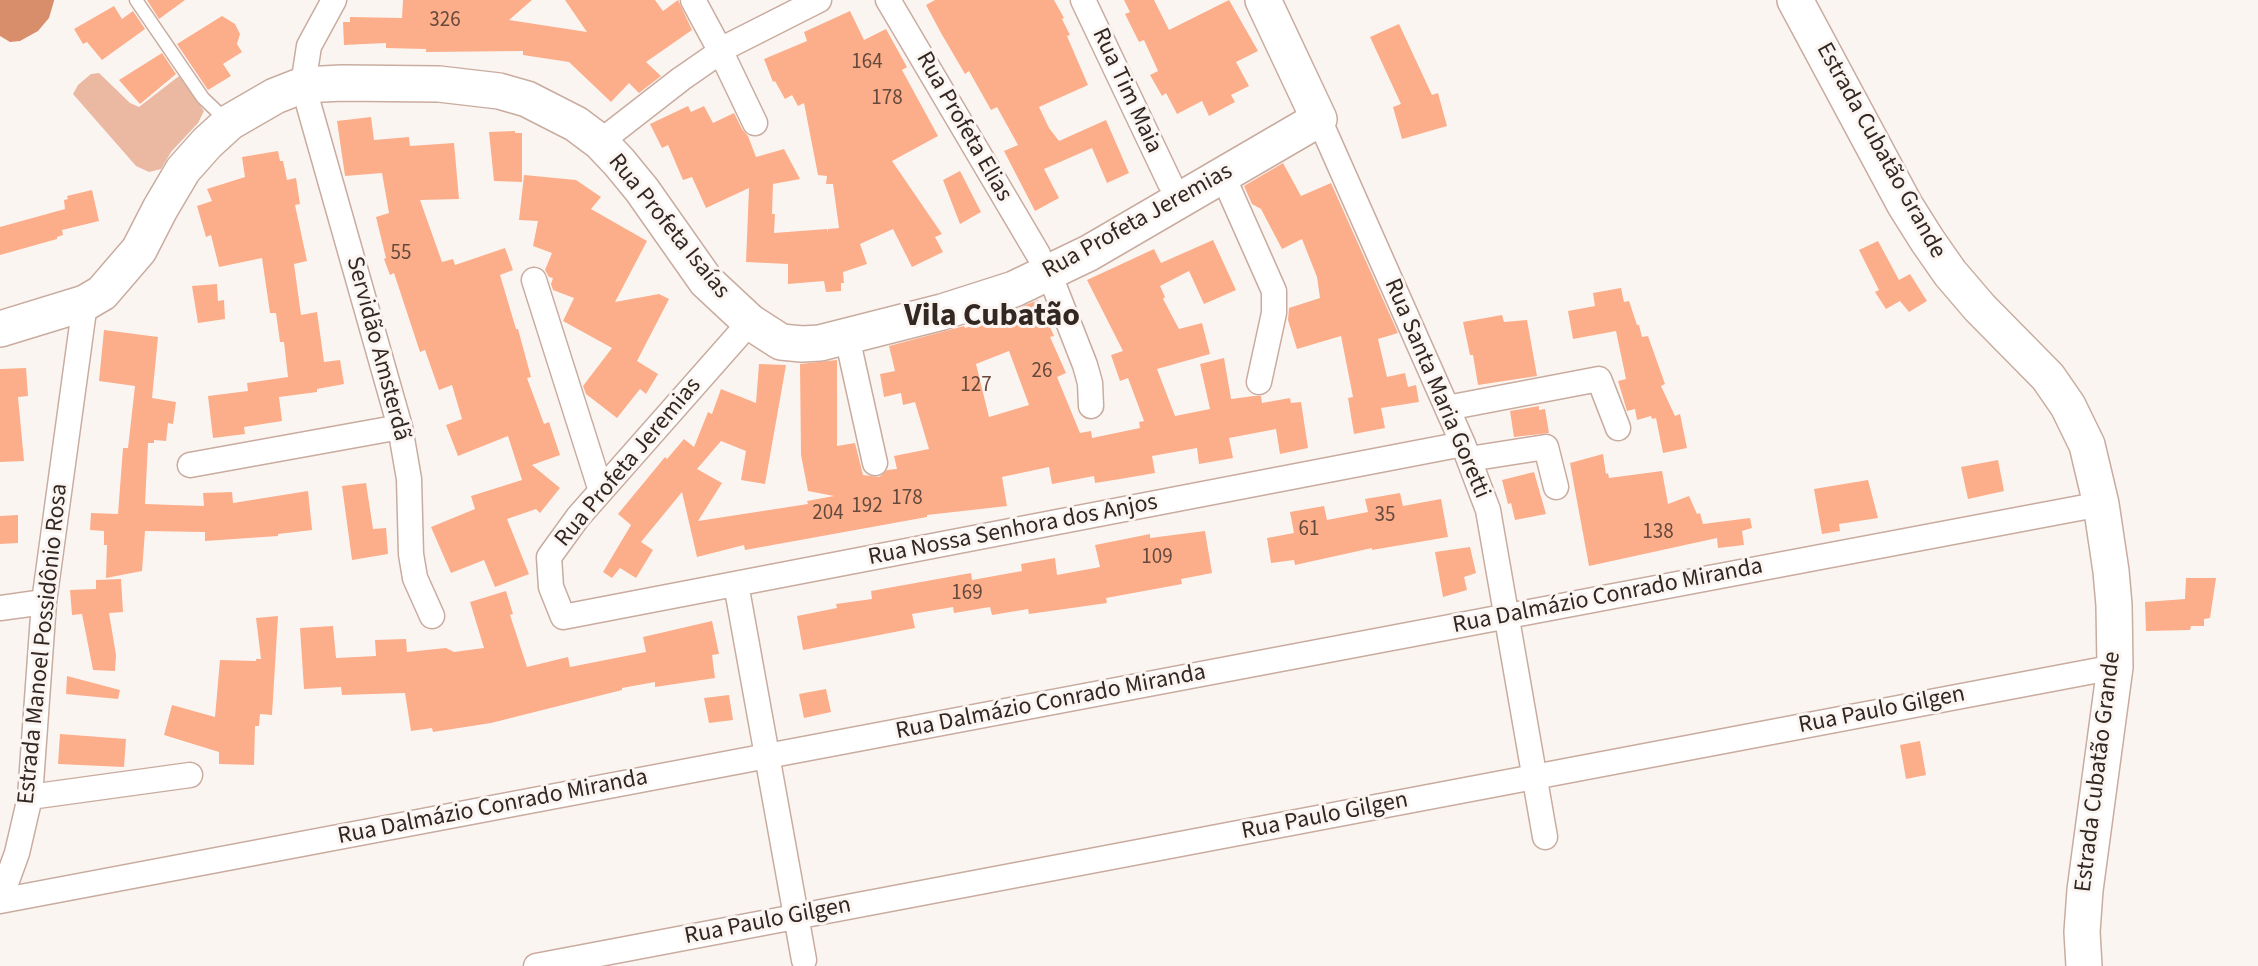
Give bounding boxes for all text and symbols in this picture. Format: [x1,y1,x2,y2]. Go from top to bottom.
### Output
house number: 326 [429,8,461,34]
street label: Rua Tim Maia [1085,24,1167,158]
street label: Estrada Cubatão Grande [1809,38,1951,264]
street label: Rua Profeta Elias [909,47,1017,207]
house number: 164 [851,50,883,76]
house number: 178 [871,86,903,112]
street label: Rua Profeta Isaías [601,149,735,305]
street label: Rua Profeta Jeremias [1038,158,1238,286]
house number: 55 [391,241,411,267]
street label: Servidão Amsterdã [339,254,415,444]
street label: Rua Santa Maria Goretti [1377,275,1495,503]
district label: Vila Cubatão [904,299,1080,337]
house number: 26 [1032,359,1052,385]
street label: Rua Profeta Jeremias [550,372,708,554]
house number: 127 [960,373,992,399]
street label: Estrada Manoel Possidônio Rosa [13,482,75,806]
house number: 178 [891,486,923,512]
street label: Rua Nossa Senhora dos Anjos [866,489,1160,573]
house number: 192 [851,494,883,520]
house number: 204 [812,501,844,527]
house number: 35 [1375,503,1395,529]
house number: 61 [1299,517,1319,543]
house number: 138 [1642,520,1674,546]
house number: 109 [1141,545,1173,571]
street label: Rua Dalmázio Conrado Miranda [1451,553,1765,641]
house number: 169 [951,581,983,607]
street label: Estrada Cubatão Grande [2070,650,2128,894]
street label: Rua Dalmázio Conrado Miranda [894,659,1208,747]
street label: Rua Paulo Gilgen [1796,681,1968,741]
street label: Rua Dalmázio Conrado Miranda [336,764,650,852]
street label: Rua Paulo Gilgen [1239,787,1411,847]
street label: Rua Paulo Gilgen [682,892,854,952]

